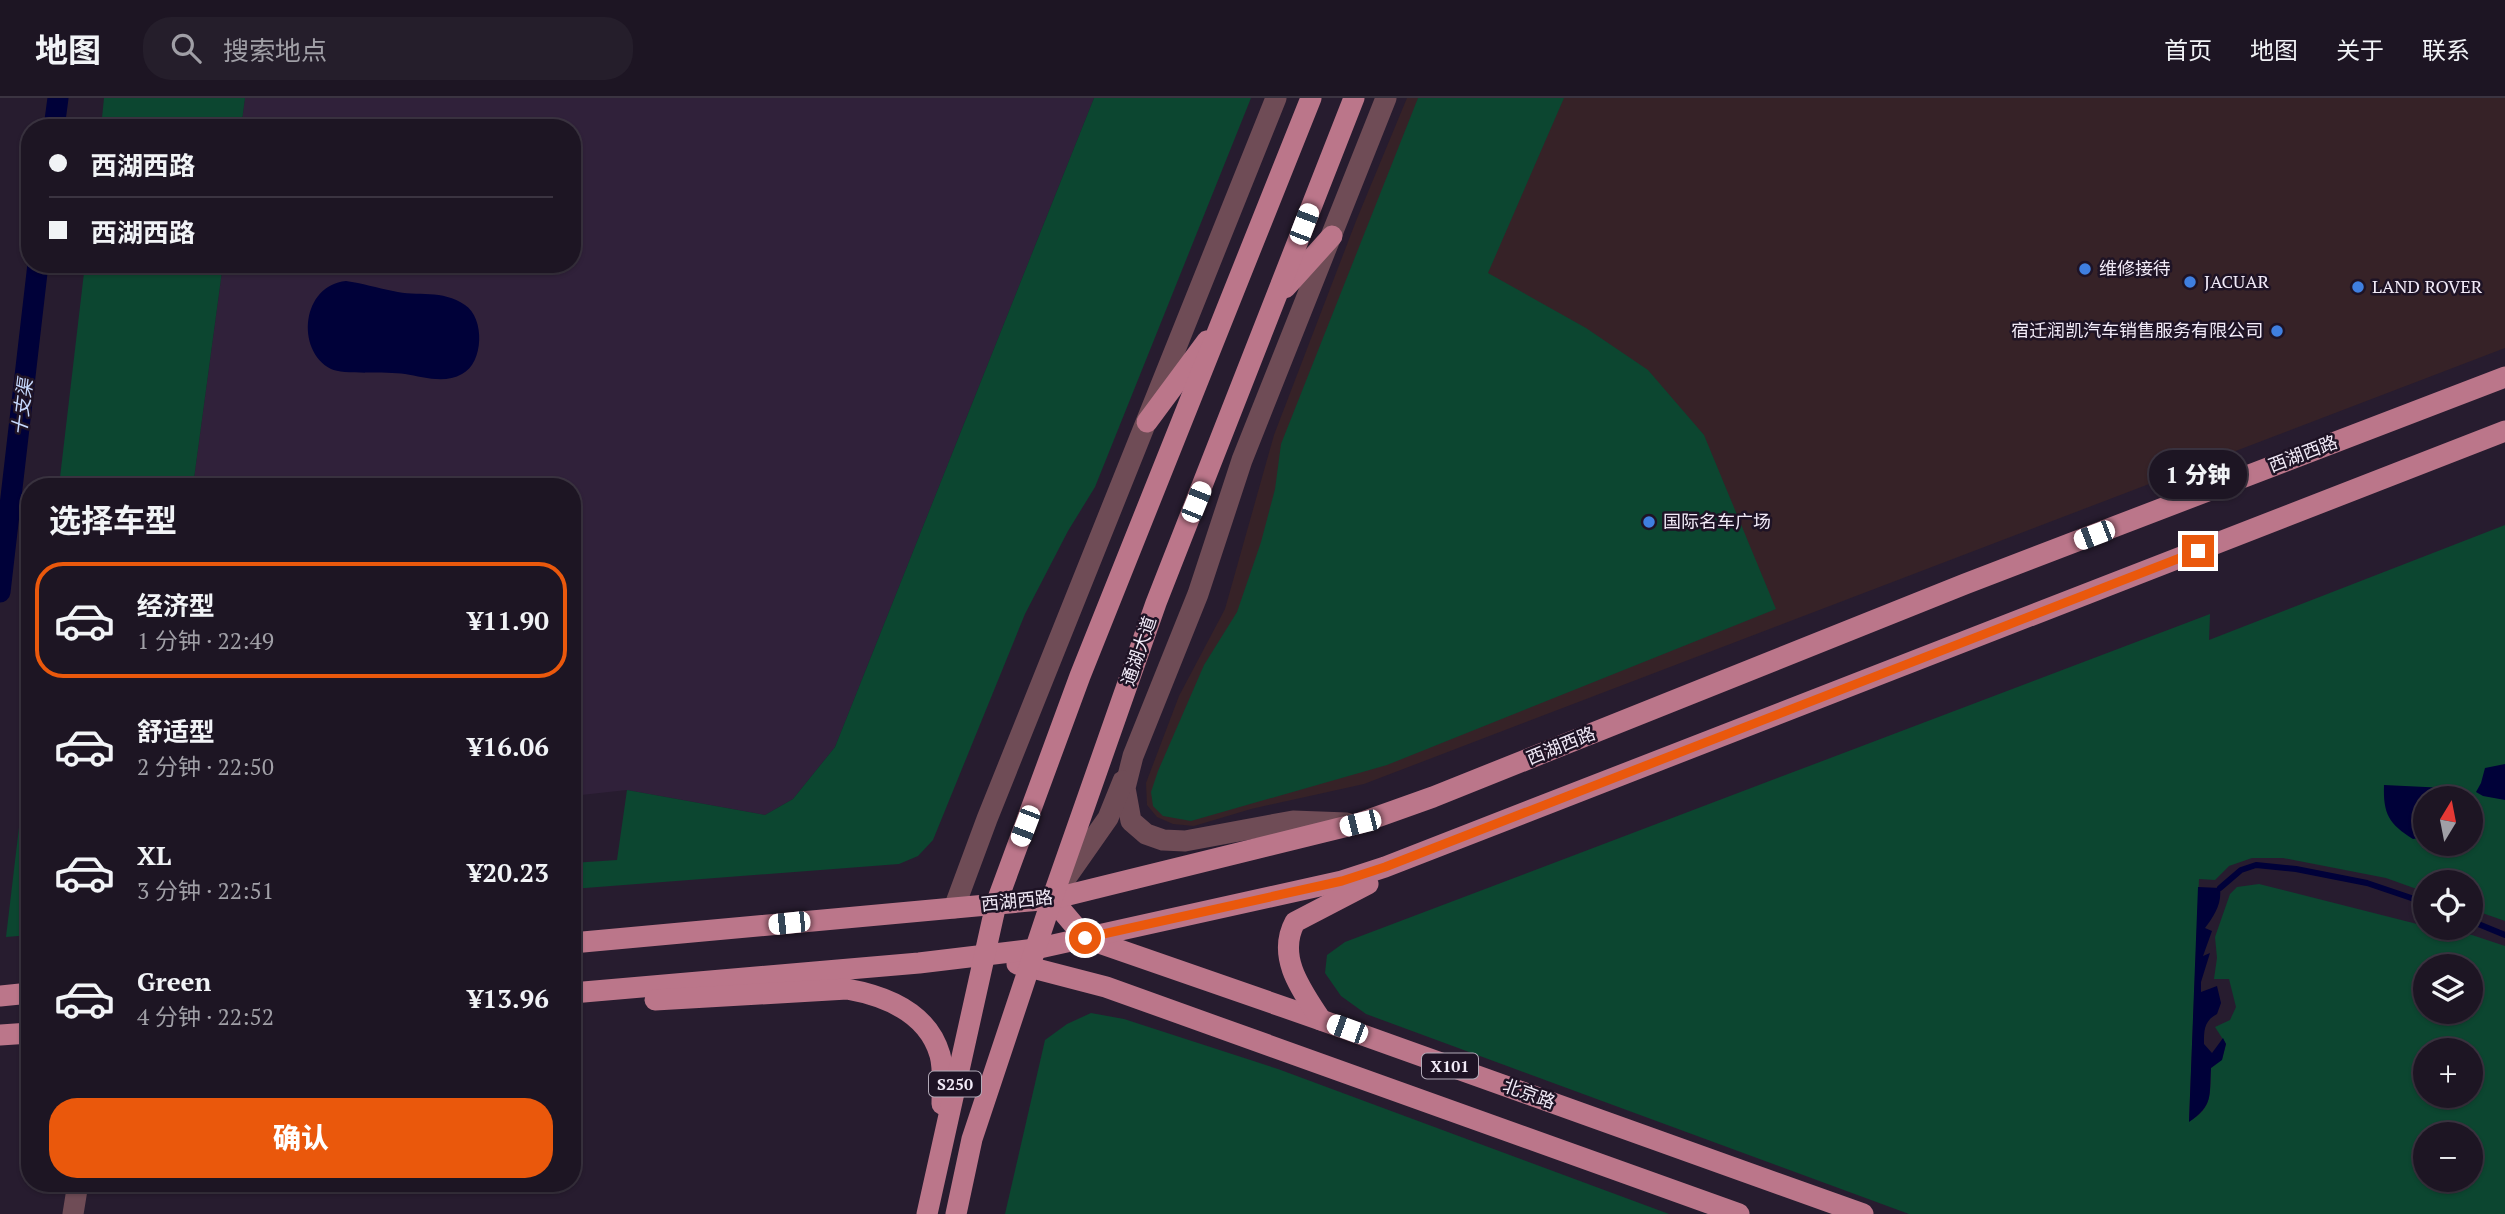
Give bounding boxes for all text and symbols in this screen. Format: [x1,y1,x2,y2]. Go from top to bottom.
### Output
search box [143,17,633,80]
text: 地图 [35,28,101,71]
icon: search [167,29,205,67]
text: 搜索地点 [223,33,327,67]
text: 首页 [2164,34,2212,66]
text: 地图 [2250,34,2298,66]
text: 关于 [2336,34,2384,66]
text: 联系 [2422,34,2470,66]
text: 西湖西路 [91,148,195,182]
car [1287,201,1322,247]
text: 西湖西路 [91,215,195,249]
place label: 维修接待 [2099,256,2171,280]
marker: 维修接待 [2077,261,2093,277]
place label: JACUAR [2204,269,2269,293]
marker: JACUAR [2182,274,2198,290]
place label: LAND ROVER [2372,274,2483,298]
marker: LAND ROVER [2350,279,2366,295]
place label: 宿迁润凯汽车销售服务有限公司 [2011,318,2263,342]
marker: 宿迁润凯汽车销售服务有限公司 [2269,323,2285,339]
water label: 十支渠 [6,374,38,437]
street label: 西湖西路 [2265,429,2341,477]
callout: 1 分钟 [2149,449,2247,498]
text: 1 分钟 [2165,459,2231,490]
car [1179,479,1214,525]
text: 选择车型 [49,499,177,541]
place label: 国际名车广场 [1663,509,1771,533]
marker: 国际名车广场 [1641,514,1657,530]
car [2071,518,2118,552]
route end [2182,535,2214,567]
text: 经济型 [137,588,215,622]
icon: car [53,589,116,652]
text: ¥11.90 [468,603,549,637]
street label: 通湖大道 [1115,613,1161,689]
text: 1 分钟 · 22:49 [137,625,274,656]
text: 舒适型 [137,714,215,748]
icon: car [53,715,116,778]
street label: 西湖西路 [1523,720,1598,770]
text: ¥16.06 [468,729,549,763]
text: 2 分钟 · 22:50 [137,751,274,782]
north arrow [2413,786,2483,856]
map controls [2413,786,2483,1192]
car [1008,803,1043,849]
car [1338,808,1383,838]
text: XL [137,838,171,872]
icon: car [53,841,116,904]
text: ¥20.23 [468,855,549,889]
button: locate [2413,870,2483,940]
text: 3 分钟 · 22:51 [137,875,274,906]
street label: 西湖西路 [980,884,1054,916]
car [768,910,811,936]
route start [1069,922,1101,954]
button: layers [2413,954,2483,1024]
text: Green [137,964,211,998]
icon: car [53,967,116,1030]
text: ¥13.96 [468,981,549,1015]
text: 4 分钟 · 22:52 [137,1001,274,1032]
car [1324,1012,1371,1046]
button: + [2413,1038,2483,1108]
road number: X101 [1422,1054,1478,1078]
road number: S250 [929,1072,981,1096]
street label: 北京路 [1500,1073,1559,1114]
button: 确认 [49,1098,553,1178]
button: − [2413,1122,2483,1192]

